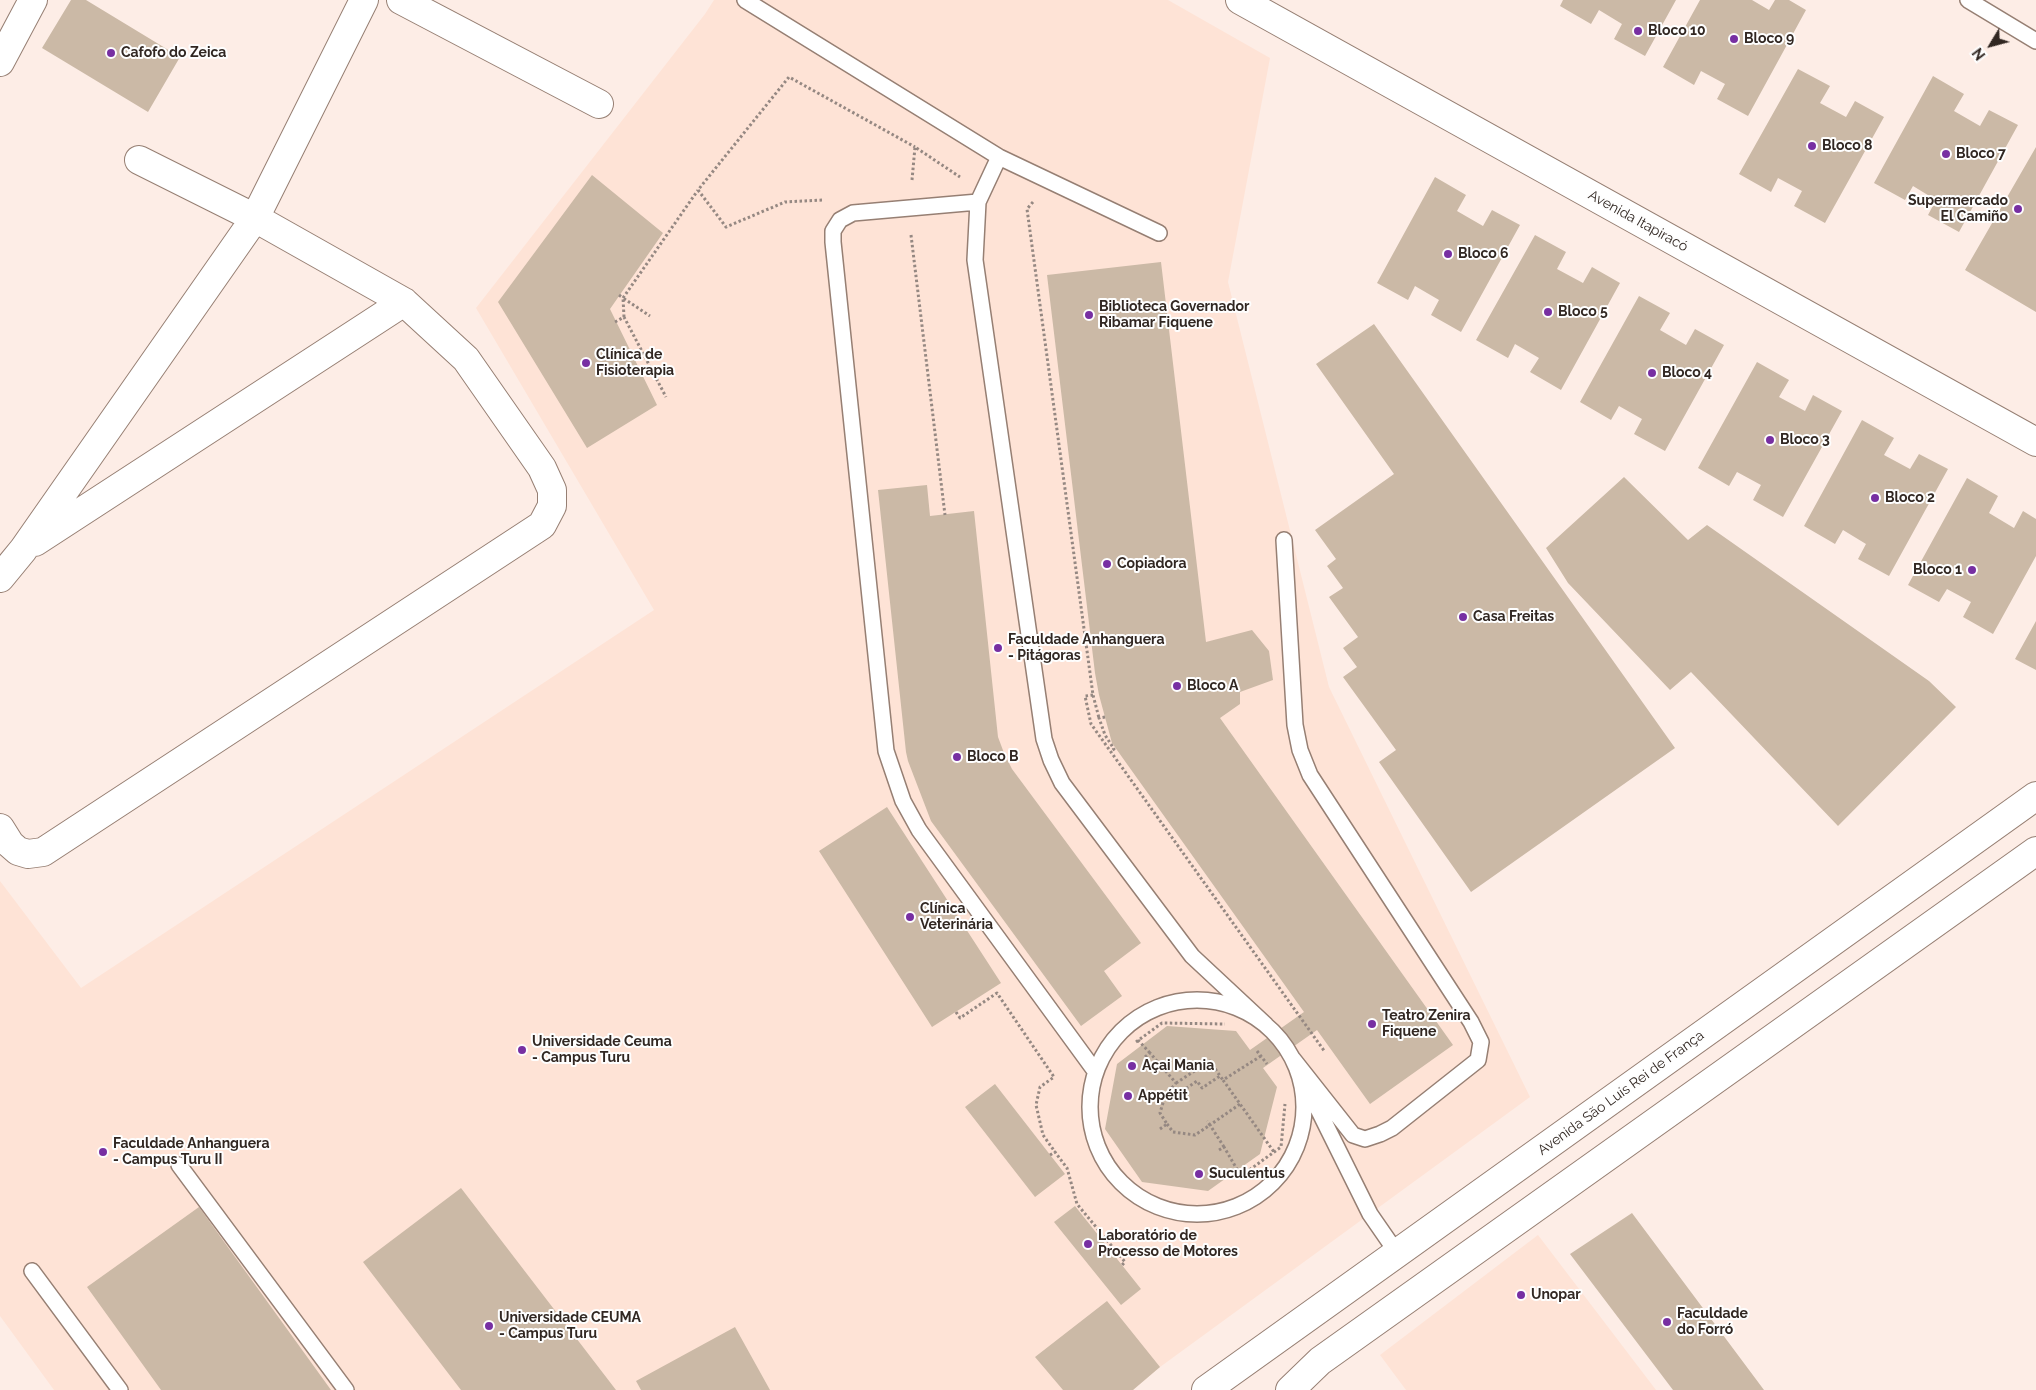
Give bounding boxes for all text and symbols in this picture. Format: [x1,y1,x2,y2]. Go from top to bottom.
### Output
north arrow [1966,20,2016,70]
place label: Bloco 10 [1648,23,1706,39]
marker: Bloco 10 [1632,25,1644,37]
place label: Bloco 9 [1744,31,1794,47]
marker: Bloco 9 [1728,33,1740,45]
place label: Cafofo do Zeica [121,45,226,61]
text: N [1969,45,1989,63]
marker: Cafofo do Zeica [105,47,117,59]
place label: Bloco 8 [1822,138,1873,154]
marker: Bloco 8 [1806,140,1818,152]
place label: Bloco 7 [1956,146,2006,162]
marker: Bloco 7 [1940,148,1952,160]
street label: Avenida Itapiracó [1585,187,1691,255]
place label: Supermercado El Camiño [1908,193,2008,226]
marker: Supermercado El Camiño [2012,203,2024,215]
place label: Bloco 6 [1458,246,1509,262]
marker: Bloco 6 [1442,248,1454,260]
place label: Biblioteca Governador Ribamar Fiquene [1099,299,1249,332]
place label: Bloco 5 [1558,304,1608,320]
marker: Bloco 5 [1542,306,1554,318]
marker: Biblioteca Governador Ribamar Fiquene [1083,309,1095,321]
place label: Clínica de Fisioterapia [596,347,674,380]
marker: Clínica de Fisioterapia [580,357,592,369]
place label: Bloco 4 [1662,365,1712,381]
marker: Bloco 4 [1646,367,1658,379]
place label: Bloco 3 [1780,432,1830,448]
marker: Bloco 3 [1764,434,1776,446]
place label: Bloco 2 [1885,490,1935,506]
marker: Bloco 2 [1869,492,1881,504]
place label: Copiadora [1117,556,1186,572]
marker: Copiadora [1101,558,1113,570]
place label: Bloco 1 [1913,562,1962,578]
marker: Bloco 1 [1966,564,1978,576]
place label: Casa Freitas [1473,609,1554,625]
marker: Casa Freitas [1457,611,1469,623]
place label: Faculdade Anhanguera - Pitágoras [1008,632,1164,664]
marker: Faculdade Anhanguera - Pitágoras [992,642,1004,654]
place label: Bloco A [1187,678,1239,694]
marker: Bloco A [1171,680,1183,692]
place label: Bloco B [967,749,1019,765]
marker: Bloco B [951,751,963,763]
place label: Clínica Veterinária [920,901,993,934]
marker: Clínica Veterinária [904,911,916,923]
place label: Teatro Zenira Fiquene [1382,1008,1471,1040]
marker: Teatro Zenira Fiquene [1366,1018,1378,1030]
street label: Avenida São Luís Rei de França [1535,1027,1707,1159]
place label: Universidade Ceuma - Campus Turu [532,1034,672,1066]
marker: Universidade Ceuma - Campus Turu [516,1044,528,1056]
place label: Açai Mania [1142,1058,1214,1074]
marker: Açai Mania [1126,1060,1138,1072]
place label: Appétit [1138,1088,1188,1104]
marker: Appétit [1122,1090,1134,1102]
place label: Faculdade Anhanguera - Campus Turu II [113,1136,269,1168]
marker: Faculdade Anhanguera - Campus Turu II [97,1146,109,1158]
place label: Suculentus [1209,1166,1285,1182]
marker: Suculentus [1193,1168,1205,1180]
place label: Laboratório de Processo de Motores [1098,1228,1238,1260]
marker: Laboratório de Processo de Motores [1082,1238,1094,1250]
place label: Unopar [1531,1287,1581,1303]
marker: Unopar [1515,1289,1527,1301]
place label: Faculdade do Forró [1677,1306,1748,1338]
place label: Universidade CEUMA - Campus Turu [499,1310,641,1342]
marker: Faculdade do Forró [1661,1316,1673,1328]
marker: Universidade CEUMA - Campus Turu [483,1320,495,1332]

